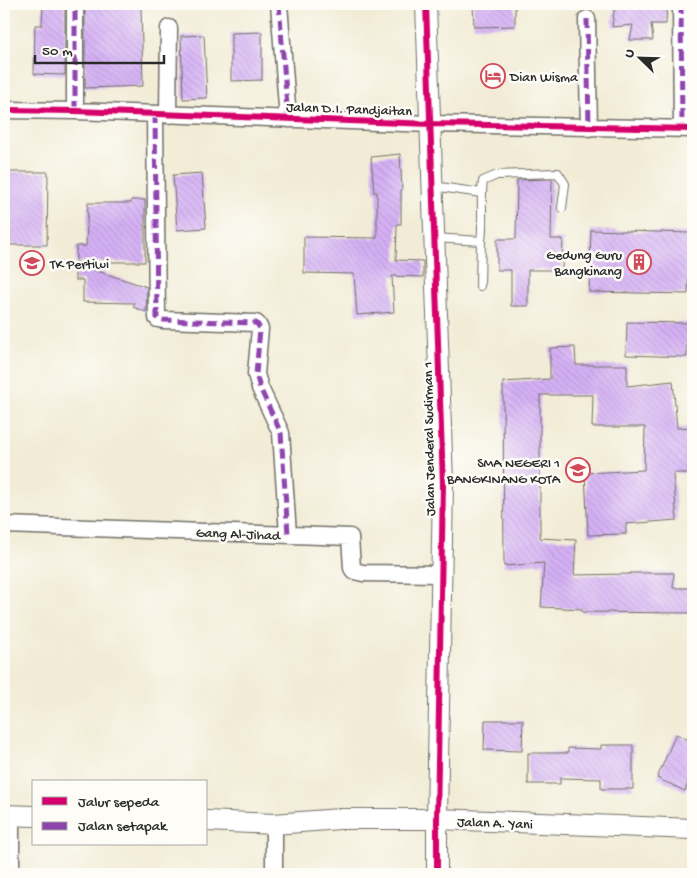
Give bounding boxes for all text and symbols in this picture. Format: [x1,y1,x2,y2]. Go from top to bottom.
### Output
scale bar [35,32,164,64]
north arrow [614,32,664,82]
text: 50 m [42,43,73,61]
text: U [621,47,640,61]
hotel icon: Dian Wisma [480,63,506,89]
place label: Dian Wisma [509,70,579,87]
street label: Jalan D.I. Pandjaitan [286,100,413,121]
place label: Gedung Guru Bangkinang [546,248,622,281]
building icon: Gedung Guru Bangkinang [626,249,652,275]
school or university icon: TK Pertiwi [19,250,45,276]
place label: TK Pertiwi [49,257,109,274]
street label: Jalan Jenderal Sudirman 1 [421,362,440,516]
place label: SMA NEGERI 1 BANGKINANG KOTA [446,456,561,489]
school or university icon: SMA NEGERI 1 BANGKINANG KOTA [565,457,591,483]
street label: Gang Al-Jihad [196,526,282,546]
legend [32,780,208,846]
text: Jalur sepeda [78,794,160,812]
street label: Jalan A. Yani [457,815,533,834]
text: Jalan setapak [78,818,168,836]

